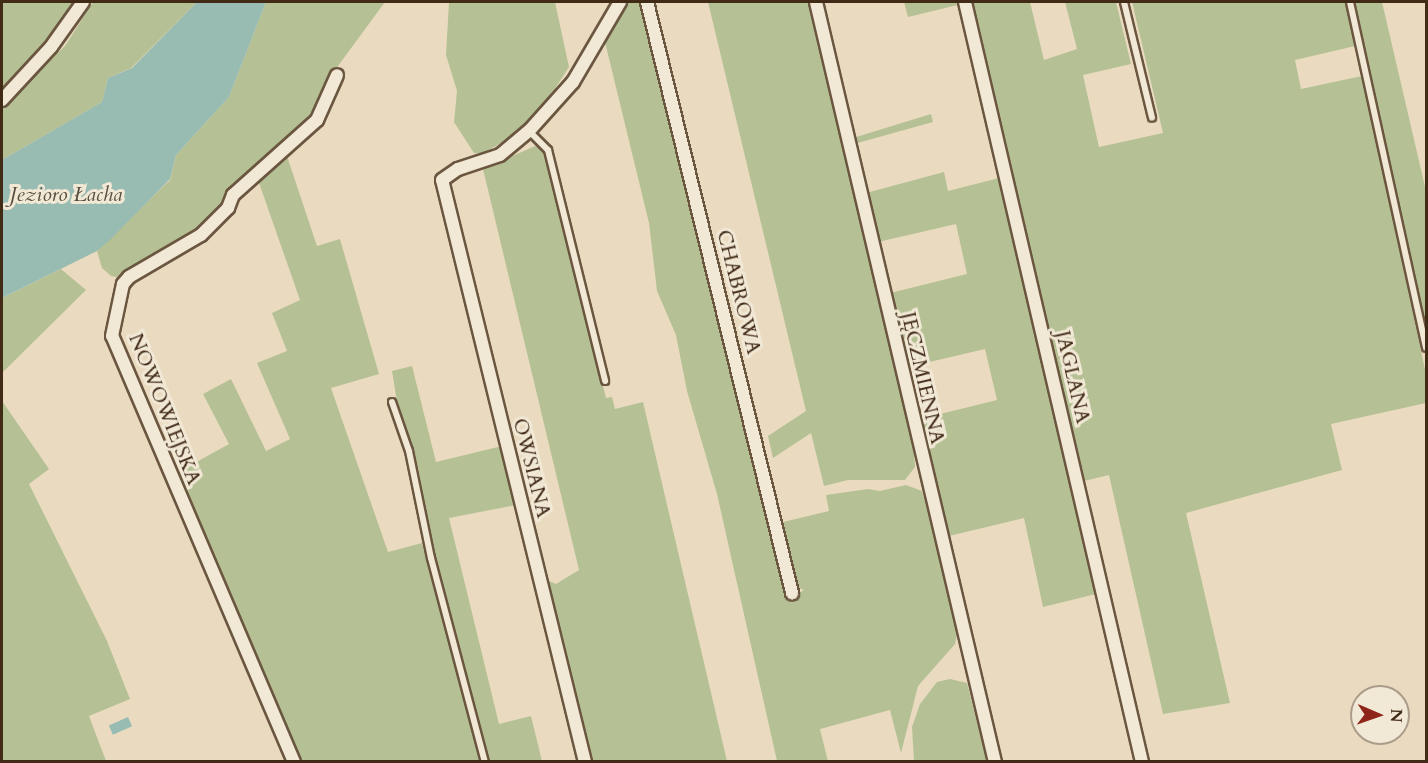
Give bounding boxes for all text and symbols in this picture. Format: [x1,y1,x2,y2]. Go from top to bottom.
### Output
water label: Jezioro Łacha [10,182,122,208]
street label: CHABROWA [712,227,766,357]
street label: JĘCZMIENNA [896,310,950,446]
street label: JAGLANA [1051,328,1095,426]
street label: NOWOWIEJSKA [124,330,206,488]
street label: OWSIANA [508,416,556,520]
north arrow [1350,685,1410,745]
text: N [1385,708,1407,723]

